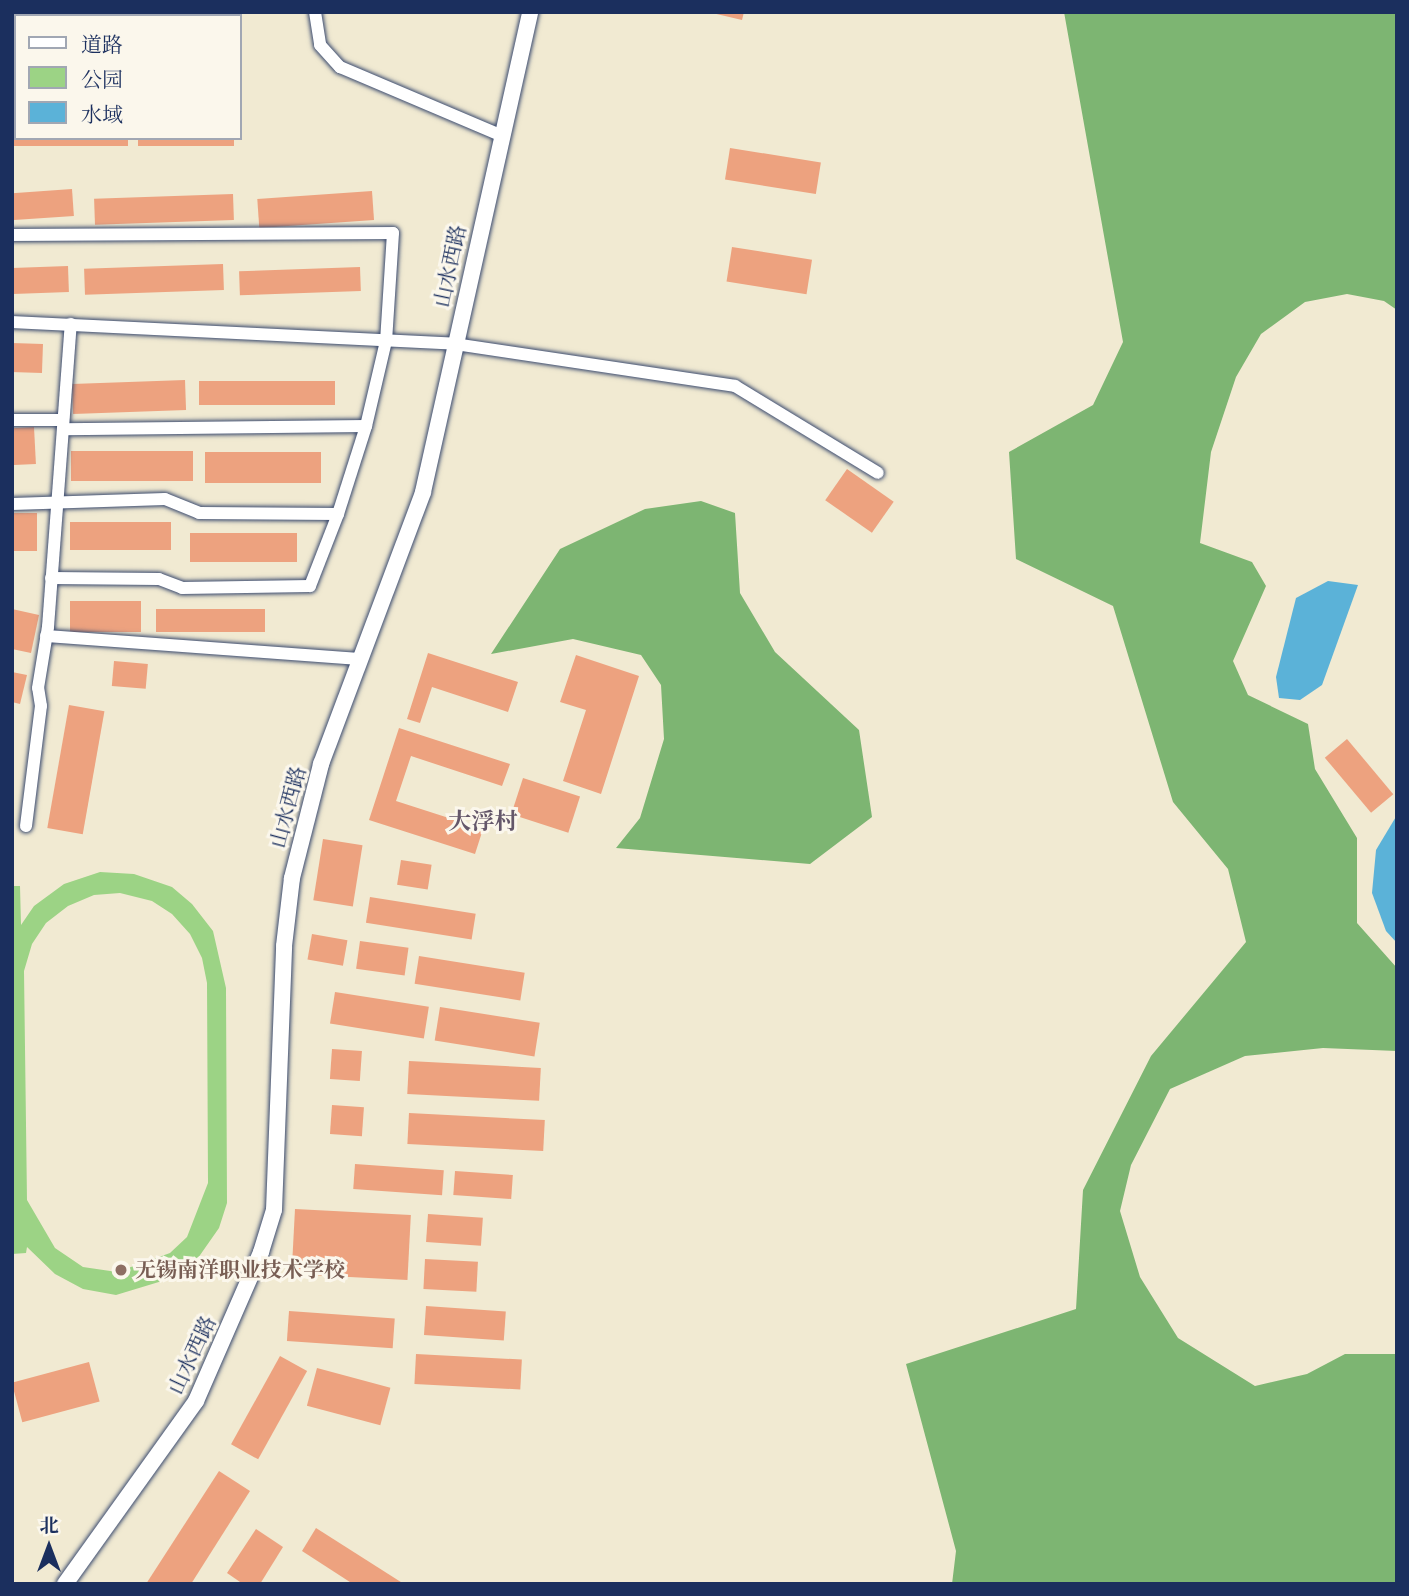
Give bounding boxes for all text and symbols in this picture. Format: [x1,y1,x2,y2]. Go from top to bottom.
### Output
legend [14,14,242,140]
text: 道路 [81,32,123,58]
text: 公园 [81,67,123,93]
text: 水域 [81,102,123,128]
street label: 山水西路 [429,222,471,310]
street label: 山水西路 [265,763,311,851]
district label: 大浮村 [449,807,517,835]
place label: 无锡南洋职业技术学校 [135,1257,345,1283]
marker: 无锡南洋职业技术学校 [113,1262,129,1278]
street label: 山水西路 [163,1312,221,1398]
north arrow [14,1512,84,1582]
text: 北 [39,1514,59,1537]

